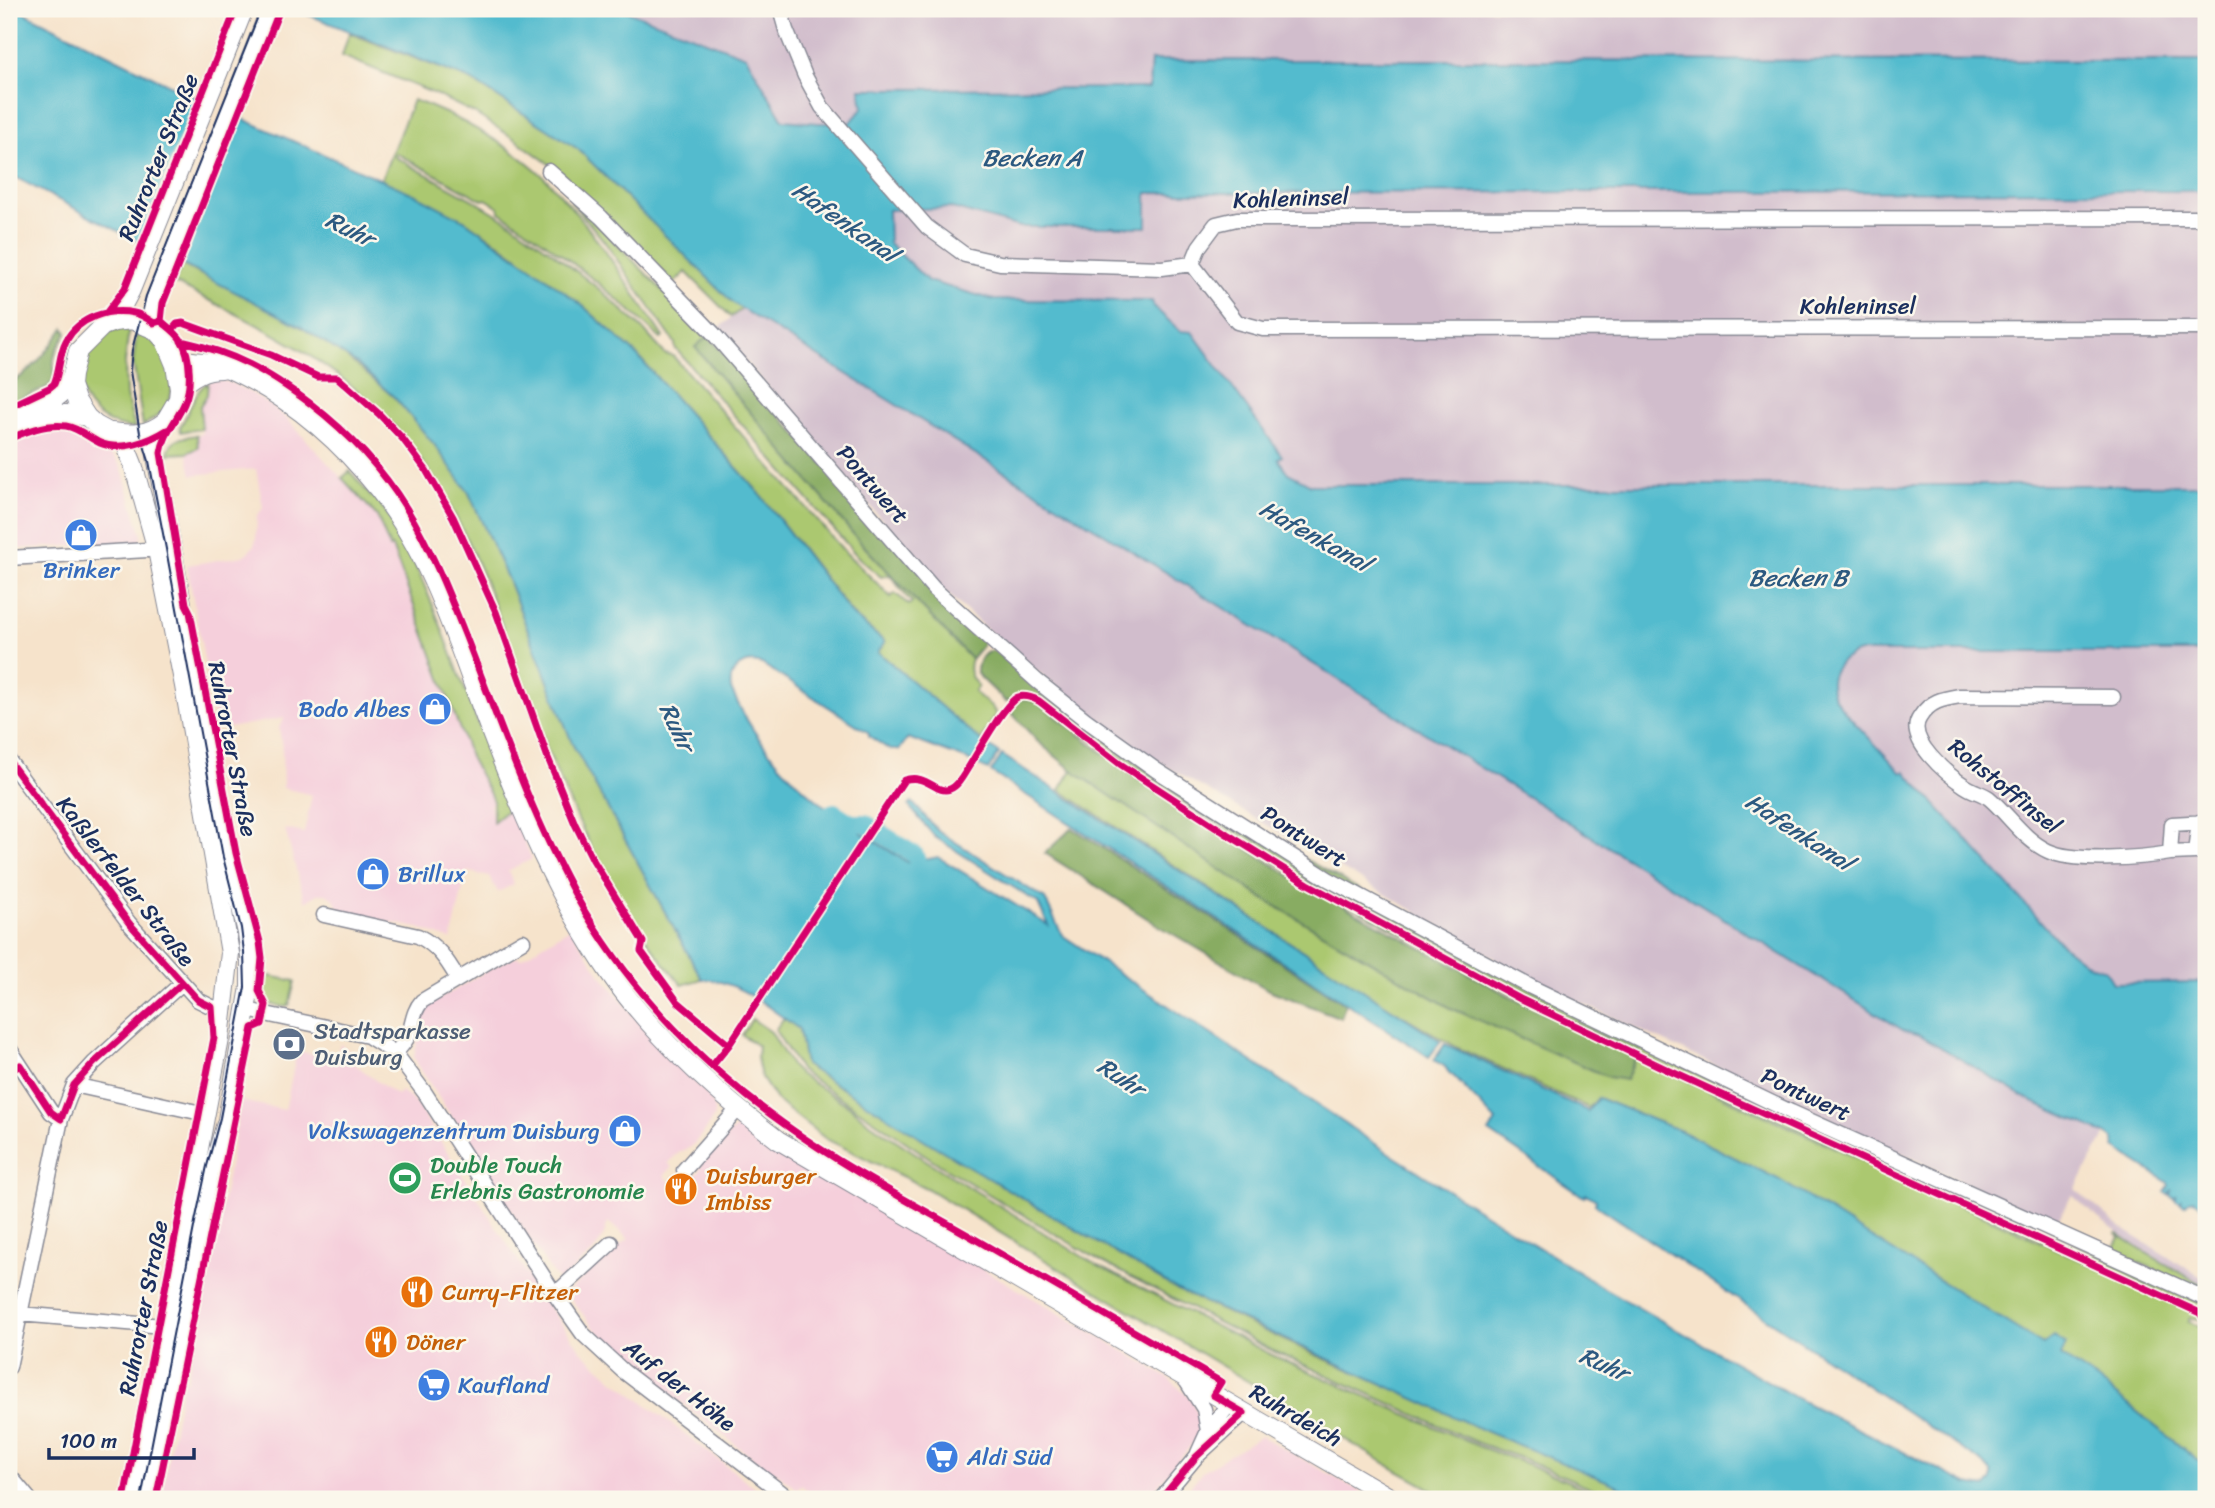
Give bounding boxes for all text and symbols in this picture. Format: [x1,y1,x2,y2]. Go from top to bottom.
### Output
street label: Ruhrorter Straße [106,67,211,247]
water label: Becken A [982,137,1084,179]
water label: Hafenkanal [783,170,911,277]
street label: Kohleninsel [1232,176,1350,221]
water label: Ruhr [318,199,385,261]
street label: Kohleninsel [1800,286,1917,327]
street label: Pontwert [826,435,919,534]
water label: Hafenkanal [1252,488,1383,586]
shop icon: Brinker [62,516,100,554]
place label: Brinker [43,550,121,591]
water label: Becken B [1749,557,1851,599]
street label: Ruhrorter Straße [195,658,270,840]
place label: Bodo Albes [298,689,410,730]
shop icon: Bodo Albes [416,690,454,728]
water label: Ruhr [647,695,709,762]
street label: Rohstoffinsel [1939,727,2071,846]
water label: Hafenkanal [1737,781,1866,886]
street label: Kaßlerfelder Straße [45,786,206,976]
street label: Pontwert [1252,794,1355,879]
place label: Brillux [398,854,466,895]
shop icon: Brillux [354,855,392,893]
place label: Stadtsparkasse Duisburg [314,1011,471,1078]
bank icon: Stadtsparkasse Duisburg [270,1025,308,1063]
water label: Ruhr [1089,1046,1157,1110]
street label: Pontwert [1754,1056,1858,1133]
place label: Volkswagenzentrum Duisburg [308,1111,600,1152]
shop icon: Volkswagenzentrum Duisburg [606,1112,644,1150]
place label: Double Touch Erlebnis Gastronomie [430,1145,645,1212]
place label: Duisburger Imbiss [705,1156,817,1223]
sports icon: Double Touch Erlebnis Gastronomie [386,1159,424,1197]
restaurant icon: Duisburger Imbiss [662,1170,700,1208]
street label: Ruhrorter Straße [106,1217,181,1399]
place label: Curry-Flitzer [442,1272,579,1313]
restaurant icon: Curry-Flitzer [398,1273,436,1311]
place label: Döner [406,1322,467,1363]
restaurant icon: Döner [362,1323,400,1361]
street label: Auf der Höhe [613,1327,745,1443]
water label: Ruhr [1573,1335,1639,1395]
place label: Kaufland [458,1365,551,1406]
supermarket icon: Kaufland [415,1366,453,1404]
street label: Ruhrdeich [1242,1372,1350,1459]
scale bar [49,1417,194,1461]
text: 100 m [60,1422,117,1460]
place label: Aldi Süd [966,1437,1054,1478]
supermarket icon: Aldi Süd [923,1438,961,1476]

